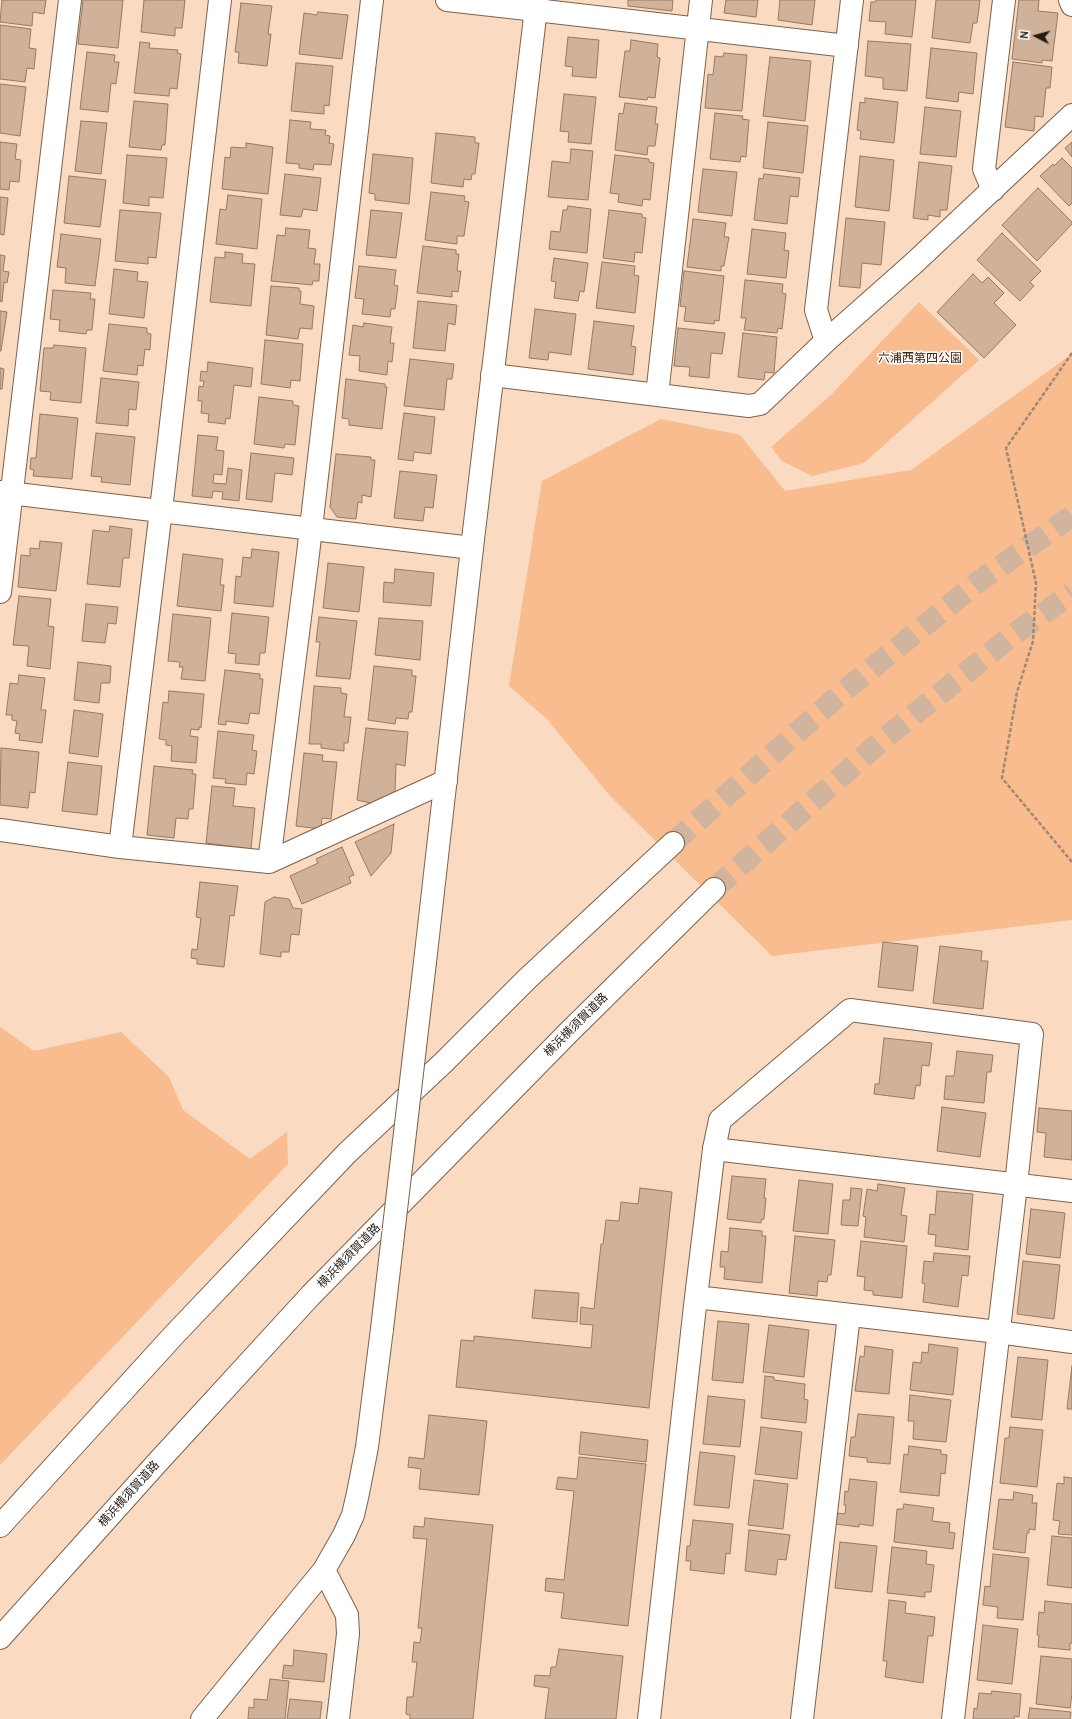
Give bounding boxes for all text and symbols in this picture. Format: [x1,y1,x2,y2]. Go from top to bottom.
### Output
north arrow [1016,16,1056,56]
text: N [1017,30,1031,39]
park label: 六浦西第四公園 [878,351,962,365]
street label: 横浜横須賀道路 [541,990,611,1060]
street label: 横浜横須賀道路 [315,1221,383,1291]
street label: 横浜横須賀道路 [96,1458,162,1530]

